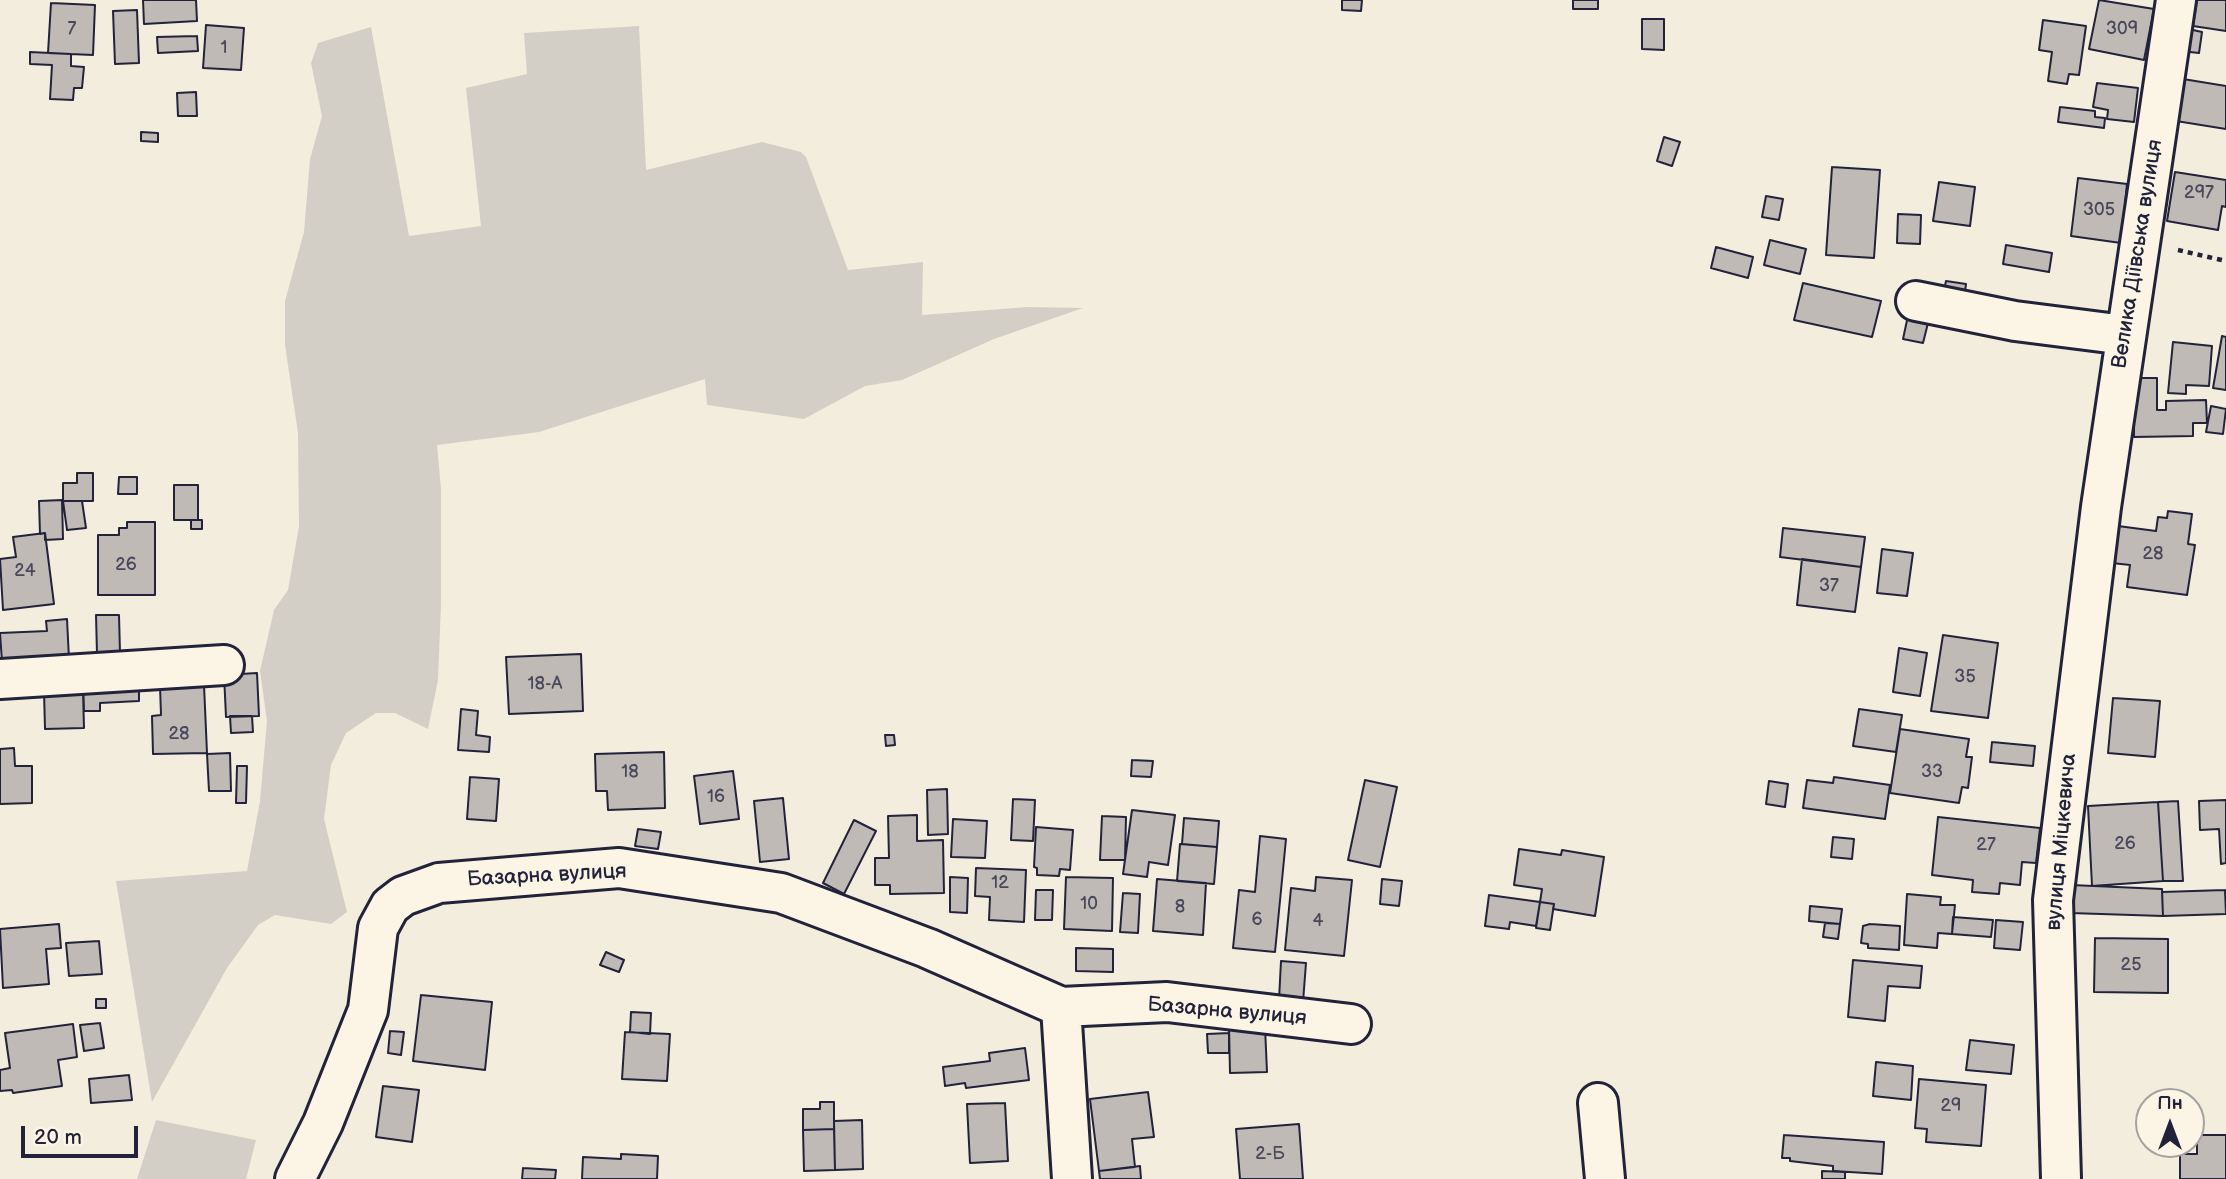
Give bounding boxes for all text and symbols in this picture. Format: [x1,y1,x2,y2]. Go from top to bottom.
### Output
house number: 7 [68,18,76,40]
house number: 309 [2106,18,2138,40]
house number: 1 [221,37,227,59]
street label: Велика Діївська вулиця [2107,138,2169,370]
house number: 297 [2184,182,2214,204]
house number: 305 [2083,199,2115,221]
house number: 28 [2142,543,2164,565]
house number: 26 [115,554,137,576]
house number: 24 [14,560,36,582]
house number: 37 [1819,575,1839,597]
house number: 35 [1954,666,1976,688]
house number: 18-А [528,673,562,695]
house number: 28 [168,723,190,745]
street label: вулиця Міцкевича [2042,752,2082,932]
house number: 18 [621,761,639,783]
house number: 33 [1921,761,1943,783]
house number: 16 [707,786,725,808]
house number: 26 [2114,833,2136,855]
house number: 27 [1976,834,1996,856]
street label: Базарна вулиця [467,859,627,893]
house number: 12 [991,872,1009,894]
house number: 10 [1080,893,1098,915]
house number: 8 [1175,896,1185,918]
house number: 6 [1252,909,1262,931]
house number: 4 [1313,910,1323,932]
house number: 25 [2121,954,2141,976]
street label: Базарна вулиця [1146,992,1308,1032]
north arrow [2135,1088,2205,1158]
text: Пн [2157,1092,2183,1115]
house number: 29 [1940,1095,1962,1117]
scale bar [24,1112,142,1156]
text: 20 m [34,1125,82,1150]
house number: 2-Б [1255,1143,1285,1165]

